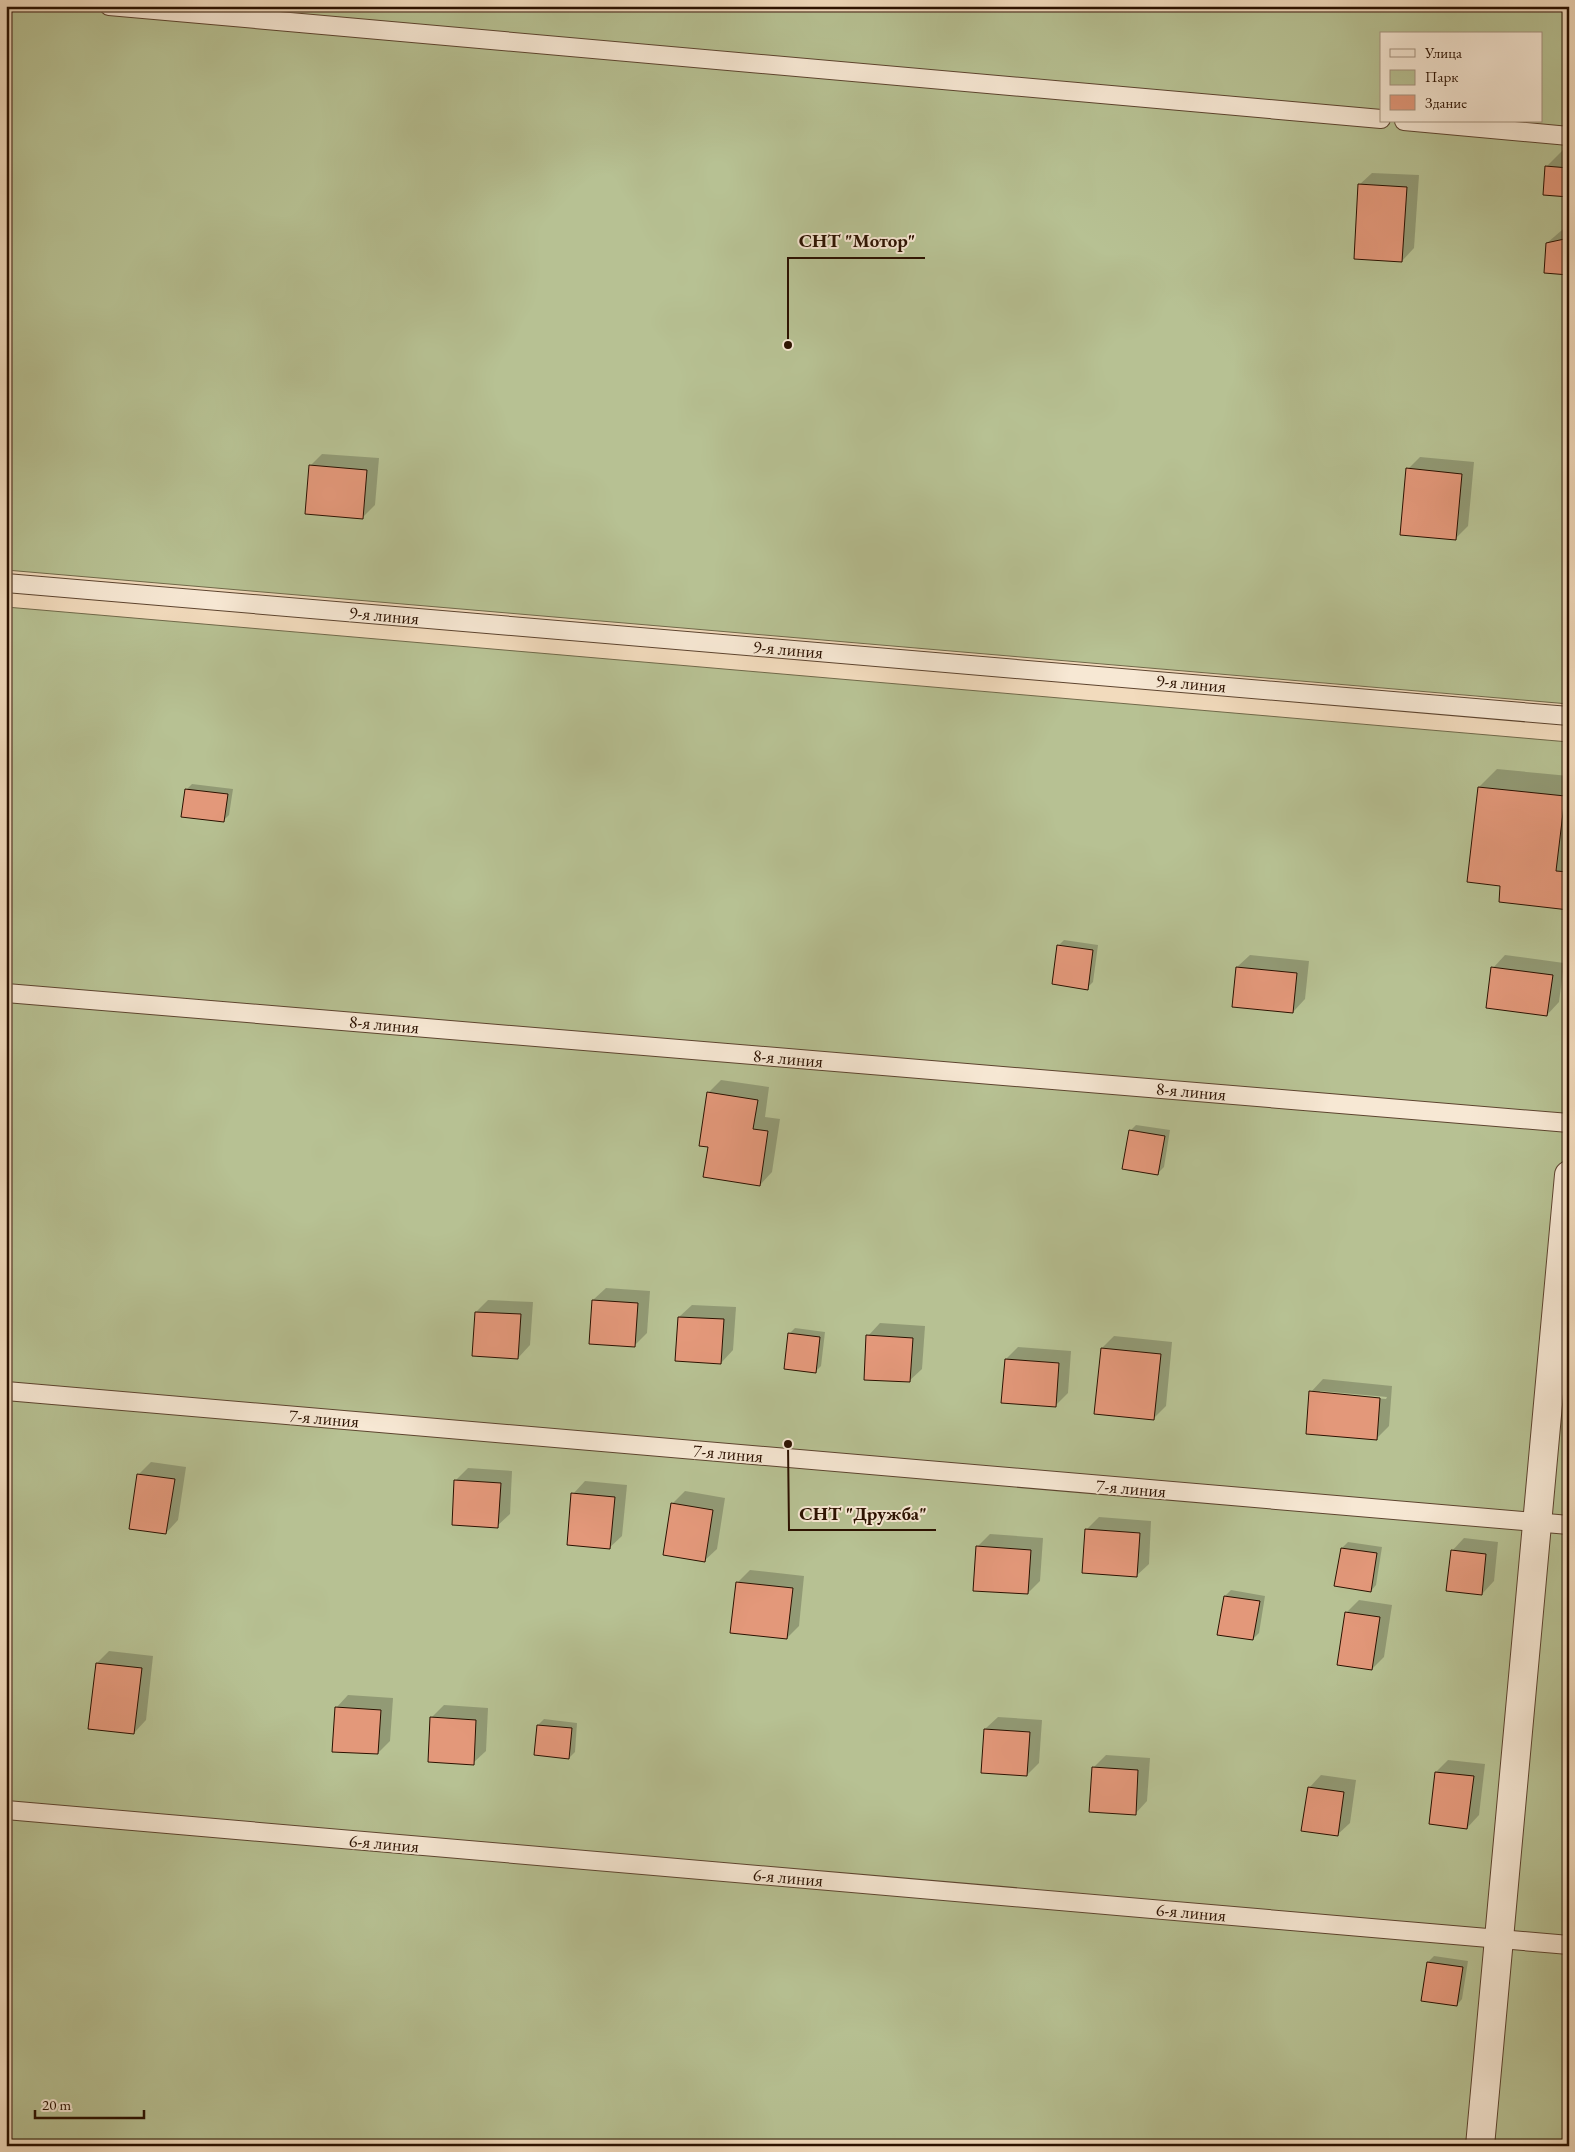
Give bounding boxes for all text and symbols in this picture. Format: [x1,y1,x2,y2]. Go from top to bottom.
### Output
legend [1380,32,1542,122]
text: Улица [1424,43,1462,62]
text: Парк [1425,67,1458,86]
text: Здание [1425,93,1467,112]
callout: СНТ "Мотор" [788,224,925,258]
text: СНТ "Мотор" [799,228,915,253]
street label: 9-я линия [348,600,420,630]
street label: 9-я линия [752,634,824,664]
street label: 9-я линия [1155,668,1227,698]
street label: 8-я линия [348,1009,420,1039]
street label: 8-я линия [752,1043,824,1073]
street label: 8-я линия [1155,1076,1227,1106]
street label: 7-я линия [288,1403,360,1433]
street label: 7-я линия [692,1438,764,1468]
street label: 7-я линия [1095,1473,1167,1503]
callout: СНТ "Дружба" [789,1496,936,1530]
text: СНТ "Дружба" [799,1501,927,1526]
street label: 6-я линия [348,1828,420,1858]
street label: 6-я линия [752,1862,824,1892]
street label: 6-я линия [1155,1897,1227,1927]
scale bar [35,2087,144,2119]
text: 20 m [42,2095,71,2114]

